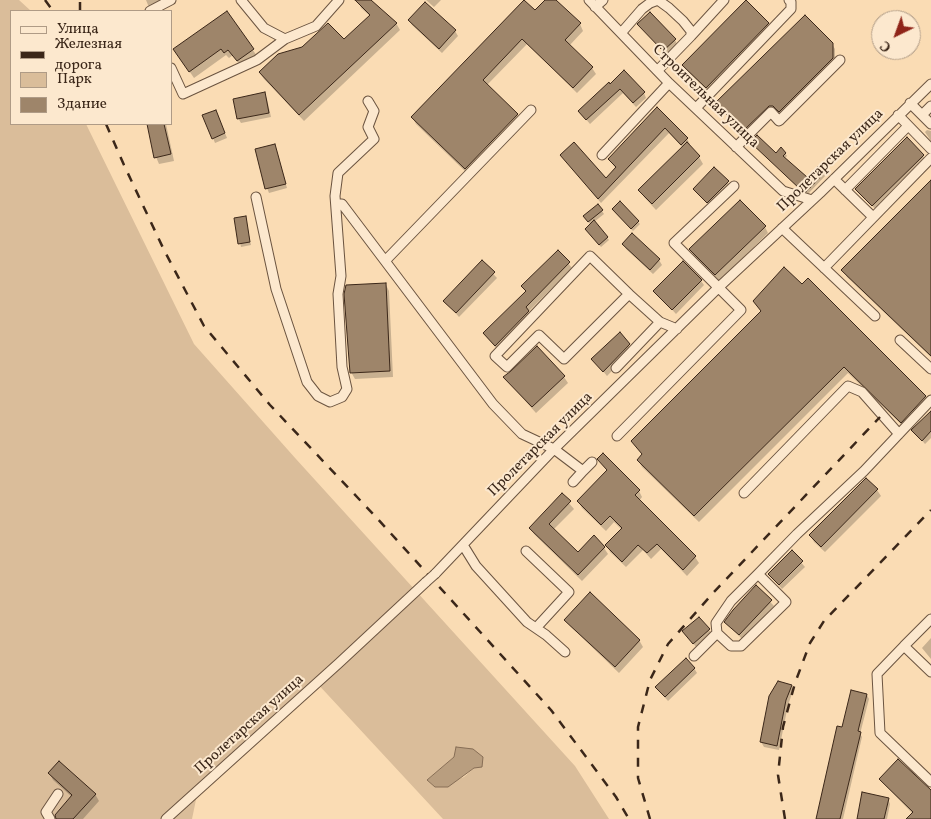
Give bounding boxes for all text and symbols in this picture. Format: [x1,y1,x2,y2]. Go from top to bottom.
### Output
legend [10,10,172,125]
north arrow [871,10,921,60]
text: Улица [57,19,99,40]
text: Железная дорога [55,34,122,76]
text: С [877,36,896,56]
street label: Строительная улица [648,41,762,153]
text: Парк [57,69,92,90]
text: Здание [57,94,107,115]
street label: Пролетарская улица [774,106,888,216]
street label: Пролетарская улица [485,389,597,501]
street label: Пролетарская улица [192,671,308,779]

